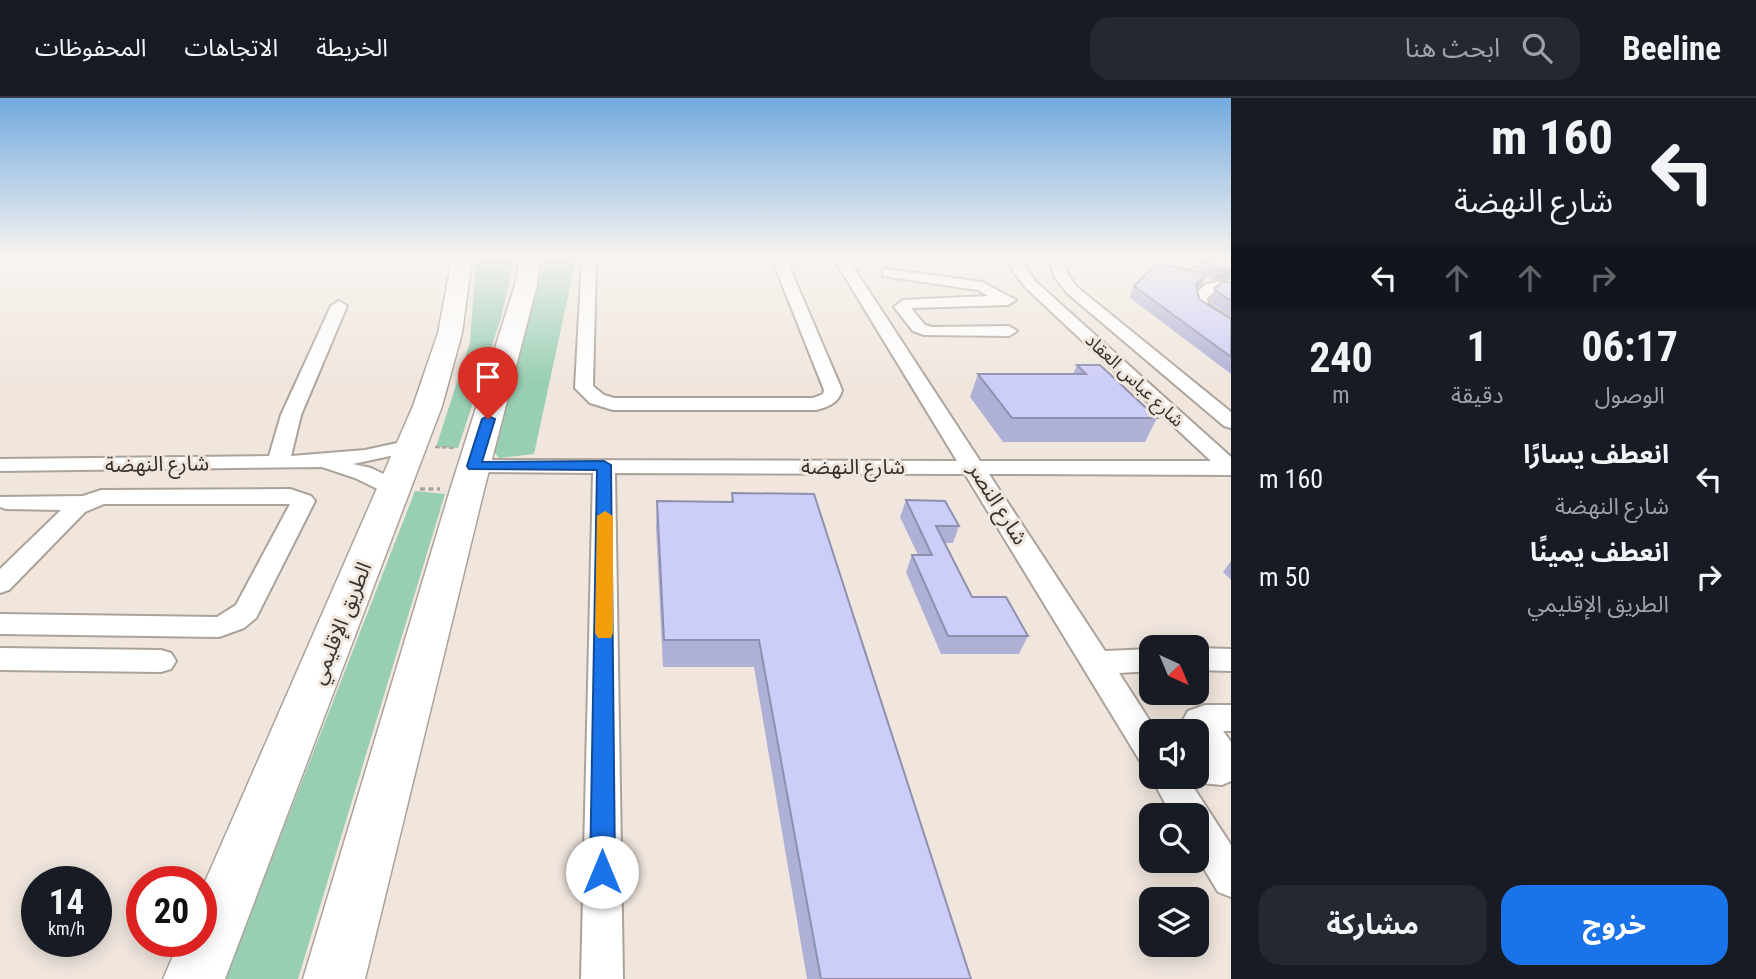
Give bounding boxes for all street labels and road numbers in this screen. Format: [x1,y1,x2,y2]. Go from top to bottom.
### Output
street label: شارع عباس العقاد [1079,329,1188,434]
street label: شارع النهضة [105,451,209,480]
street label: شارع النهضة [801,455,905,482]
street label: شارع النصر [960,458,1032,551]
street label: الطريق الإقليمي [306,558,380,689]

